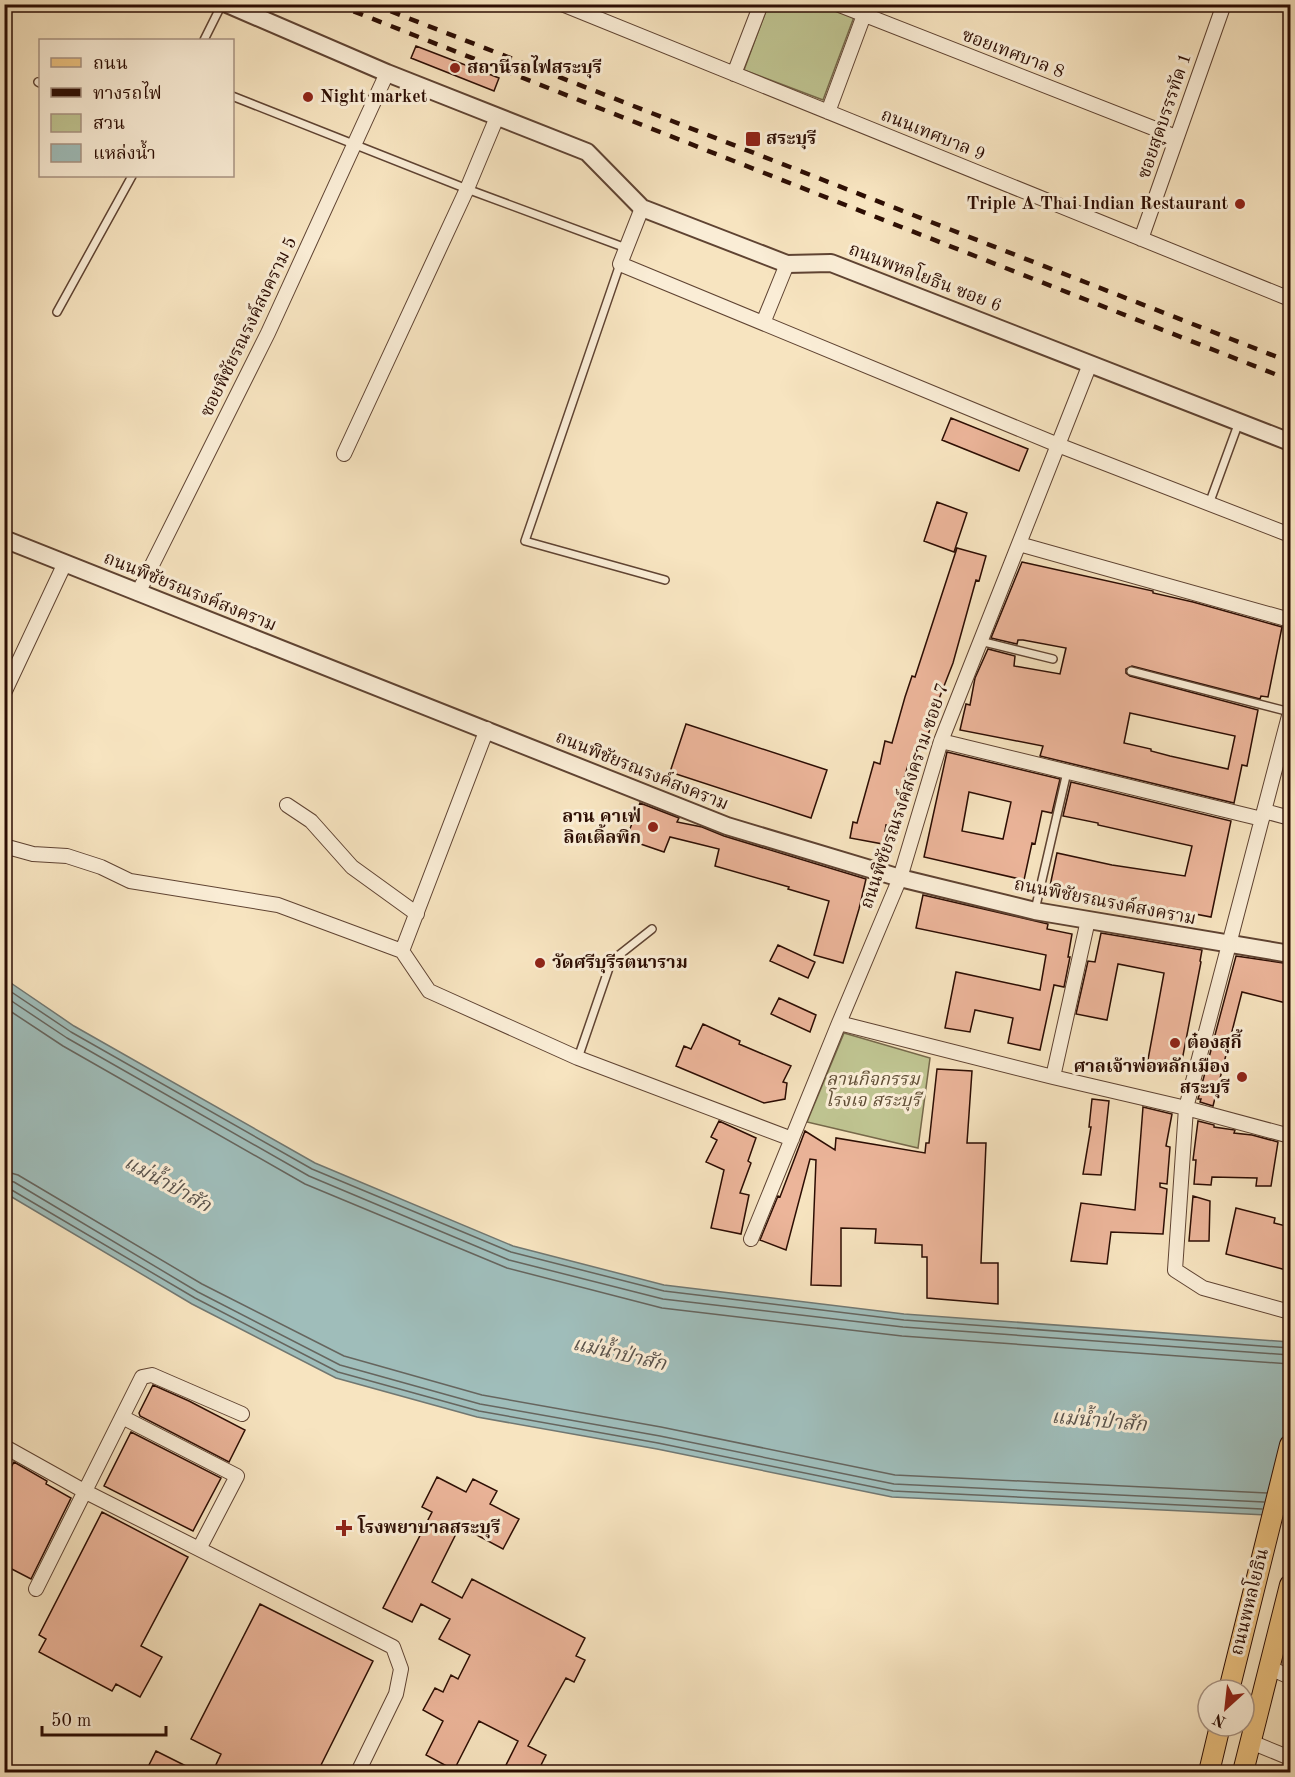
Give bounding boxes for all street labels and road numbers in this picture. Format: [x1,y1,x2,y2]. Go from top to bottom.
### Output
street label: ซอยเทศบาล 8 [959,26,1067,82]
street label: ซอยสุดบรรรทัด 1 [1134,51,1197,182]
street label: ถนนเทศบาล 9 [878,106,988,164]
street label: ซอยพิชัยรณรงค์สงคราม 5 [195,233,300,420]
street label: ถนนพหลโยธิน ซอย 6 [846,236,1006,315]
street label: ถนนพิชัยรณรงค์สงคราม [101,546,280,635]
street label: ถนนพิชัยรณรงค์สงคราม ซอย 7 [855,680,952,911]
street label: ถนนพิชัยรณรงค์สงคราม [553,725,732,814]
street label: ถนนพิชัยรณรงค์สงคราม [1013,873,1198,928]
street label: ถนนพหลโยธิน [1223,1545,1272,1657]

